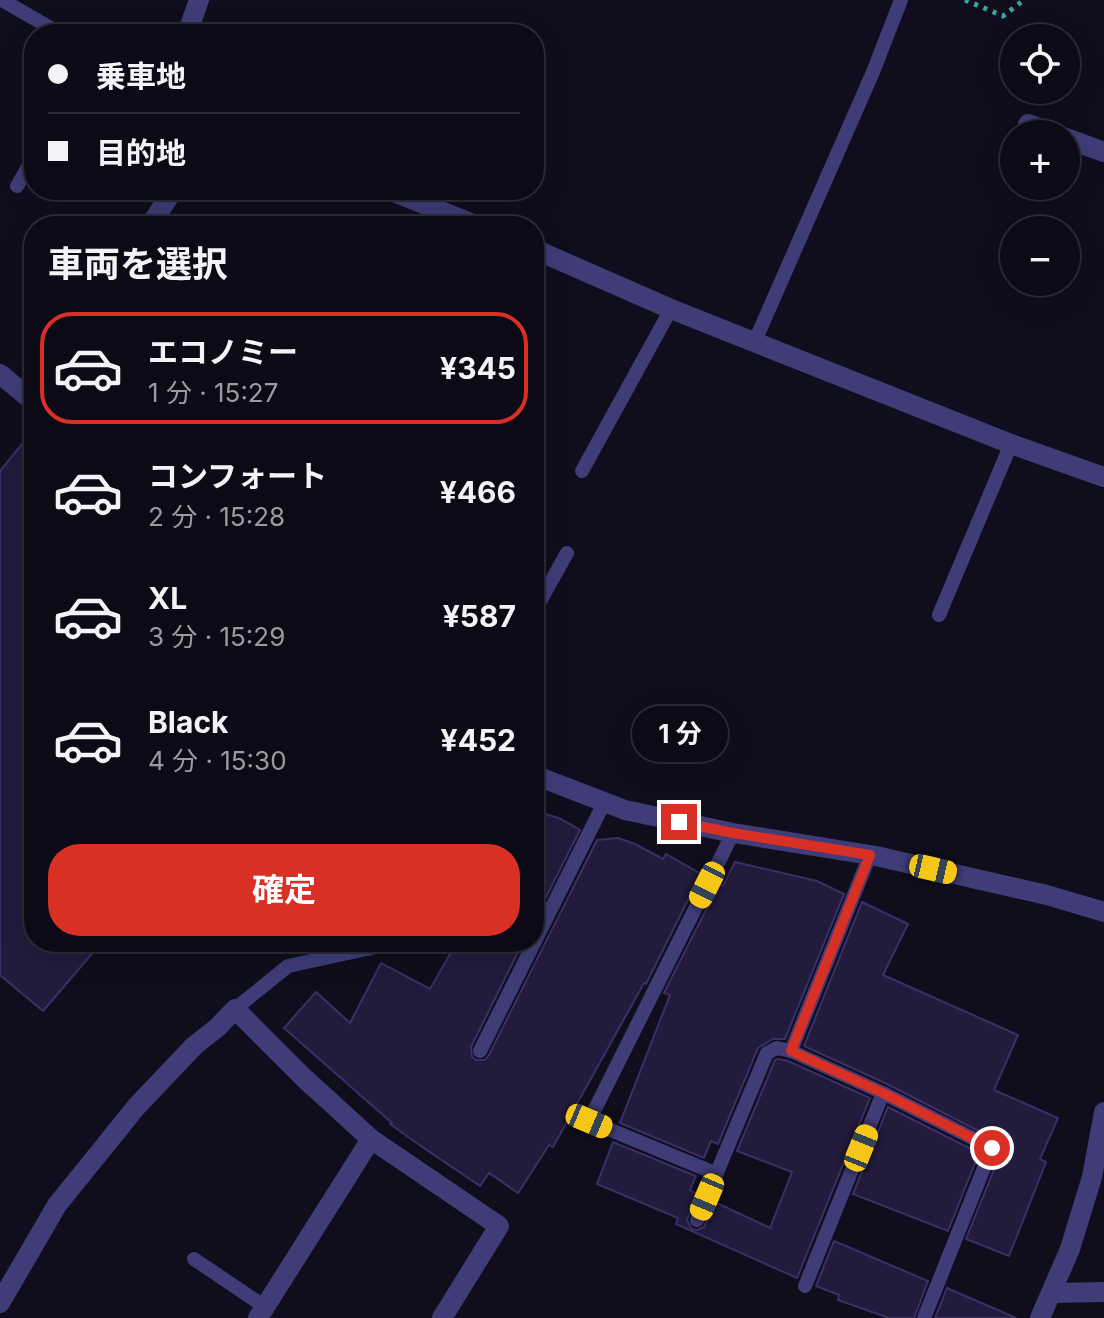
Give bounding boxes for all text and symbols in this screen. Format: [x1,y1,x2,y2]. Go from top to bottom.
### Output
map controls [1000,24,1080,296]
button: locate [1000,24,1080,104]
text: 乗車地 [96,58,186,94]
button: + [1000,120,1080,200]
text: 目的地 [96,135,186,171]
button: − [1000,216,1080,296]
text: 車両を選択 [48,242,228,286]
icon: car [52,332,124,404]
text: エコノミー [148,334,298,370]
text: ¥345 [440,350,516,386]
text: 1 分 · 15:27 [148,377,278,408]
icon: car [52,456,124,528]
text: コンフォート [148,458,327,494]
text: ¥466 [440,474,516,510]
text: 2 分 · 15:28 [148,501,285,532]
icon: car [52,580,124,652]
text: XL [148,580,187,616]
text: ¥587 [443,598,516,634]
text: 3 分 · 15:29 [148,621,285,652]
icon: car [52,704,124,776]
text: Black [148,704,228,740]
callout: 1 分 [631,706,727,762]
text: 1 分 [658,718,702,749]
text: ¥452 [441,722,516,758]
text: 4 分 · 15:30 [148,745,287,776]
route end [661,804,697,840]
button: 確定 [48,844,520,936]
car [907,852,959,886]
car [685,858,729,912]
car [562,1101,616,1141]
car [841,1121,881,1175]
route start [974,1130,1010,1166]
car [687,1170,727,1224]

